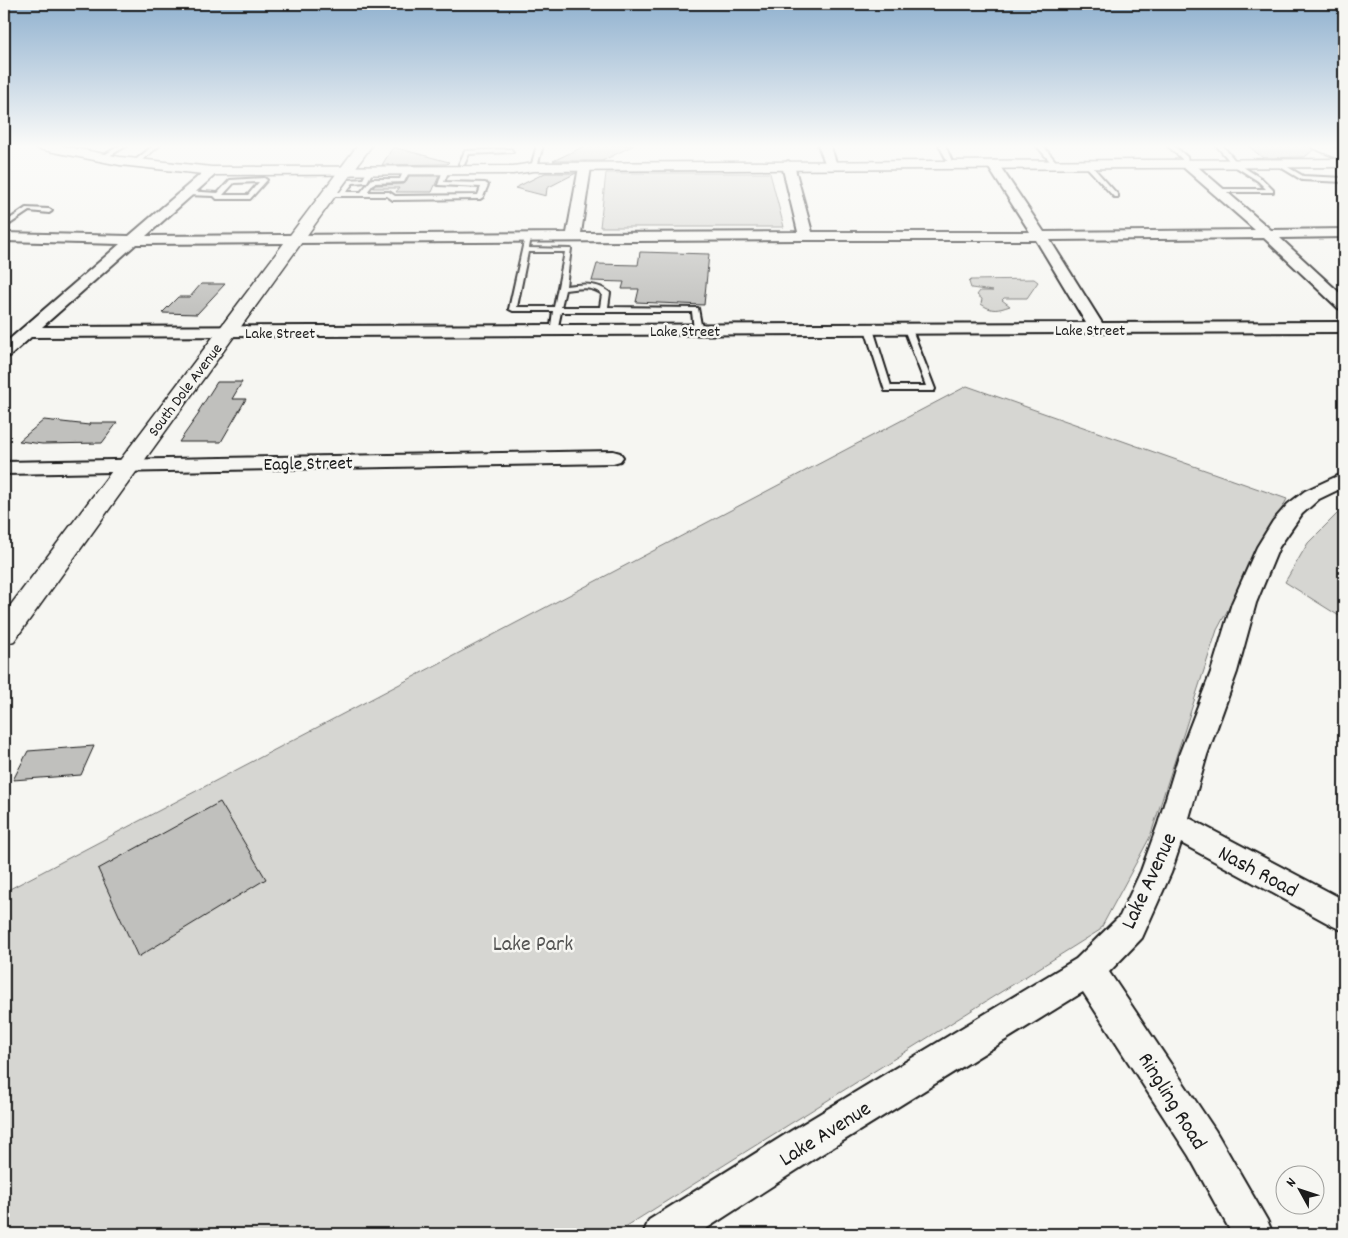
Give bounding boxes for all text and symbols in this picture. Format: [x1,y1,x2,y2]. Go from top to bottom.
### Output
street label: Lake Street [1055,320,1125,343]
street label: Lake Street [650,321,720,344]
street label: Lake Street [245,323,315,346]
street label: South Dole Avenue [143,339,229,442]
street label: Eagle Street [263,451,353,480]
street label: Lake Avenue [1114,828,1186,935]
street label: Nash Road [1212,839,1303,907]
park label: Lake Park [493,930,573,961]
street label: Ringling Road [1129,1047,1213,1157]
street label: Lake Avenue [774,1094,878,1175]
north arrow [1276,1166,1326,1216]
text: N [1282,1174,1302,1192]

